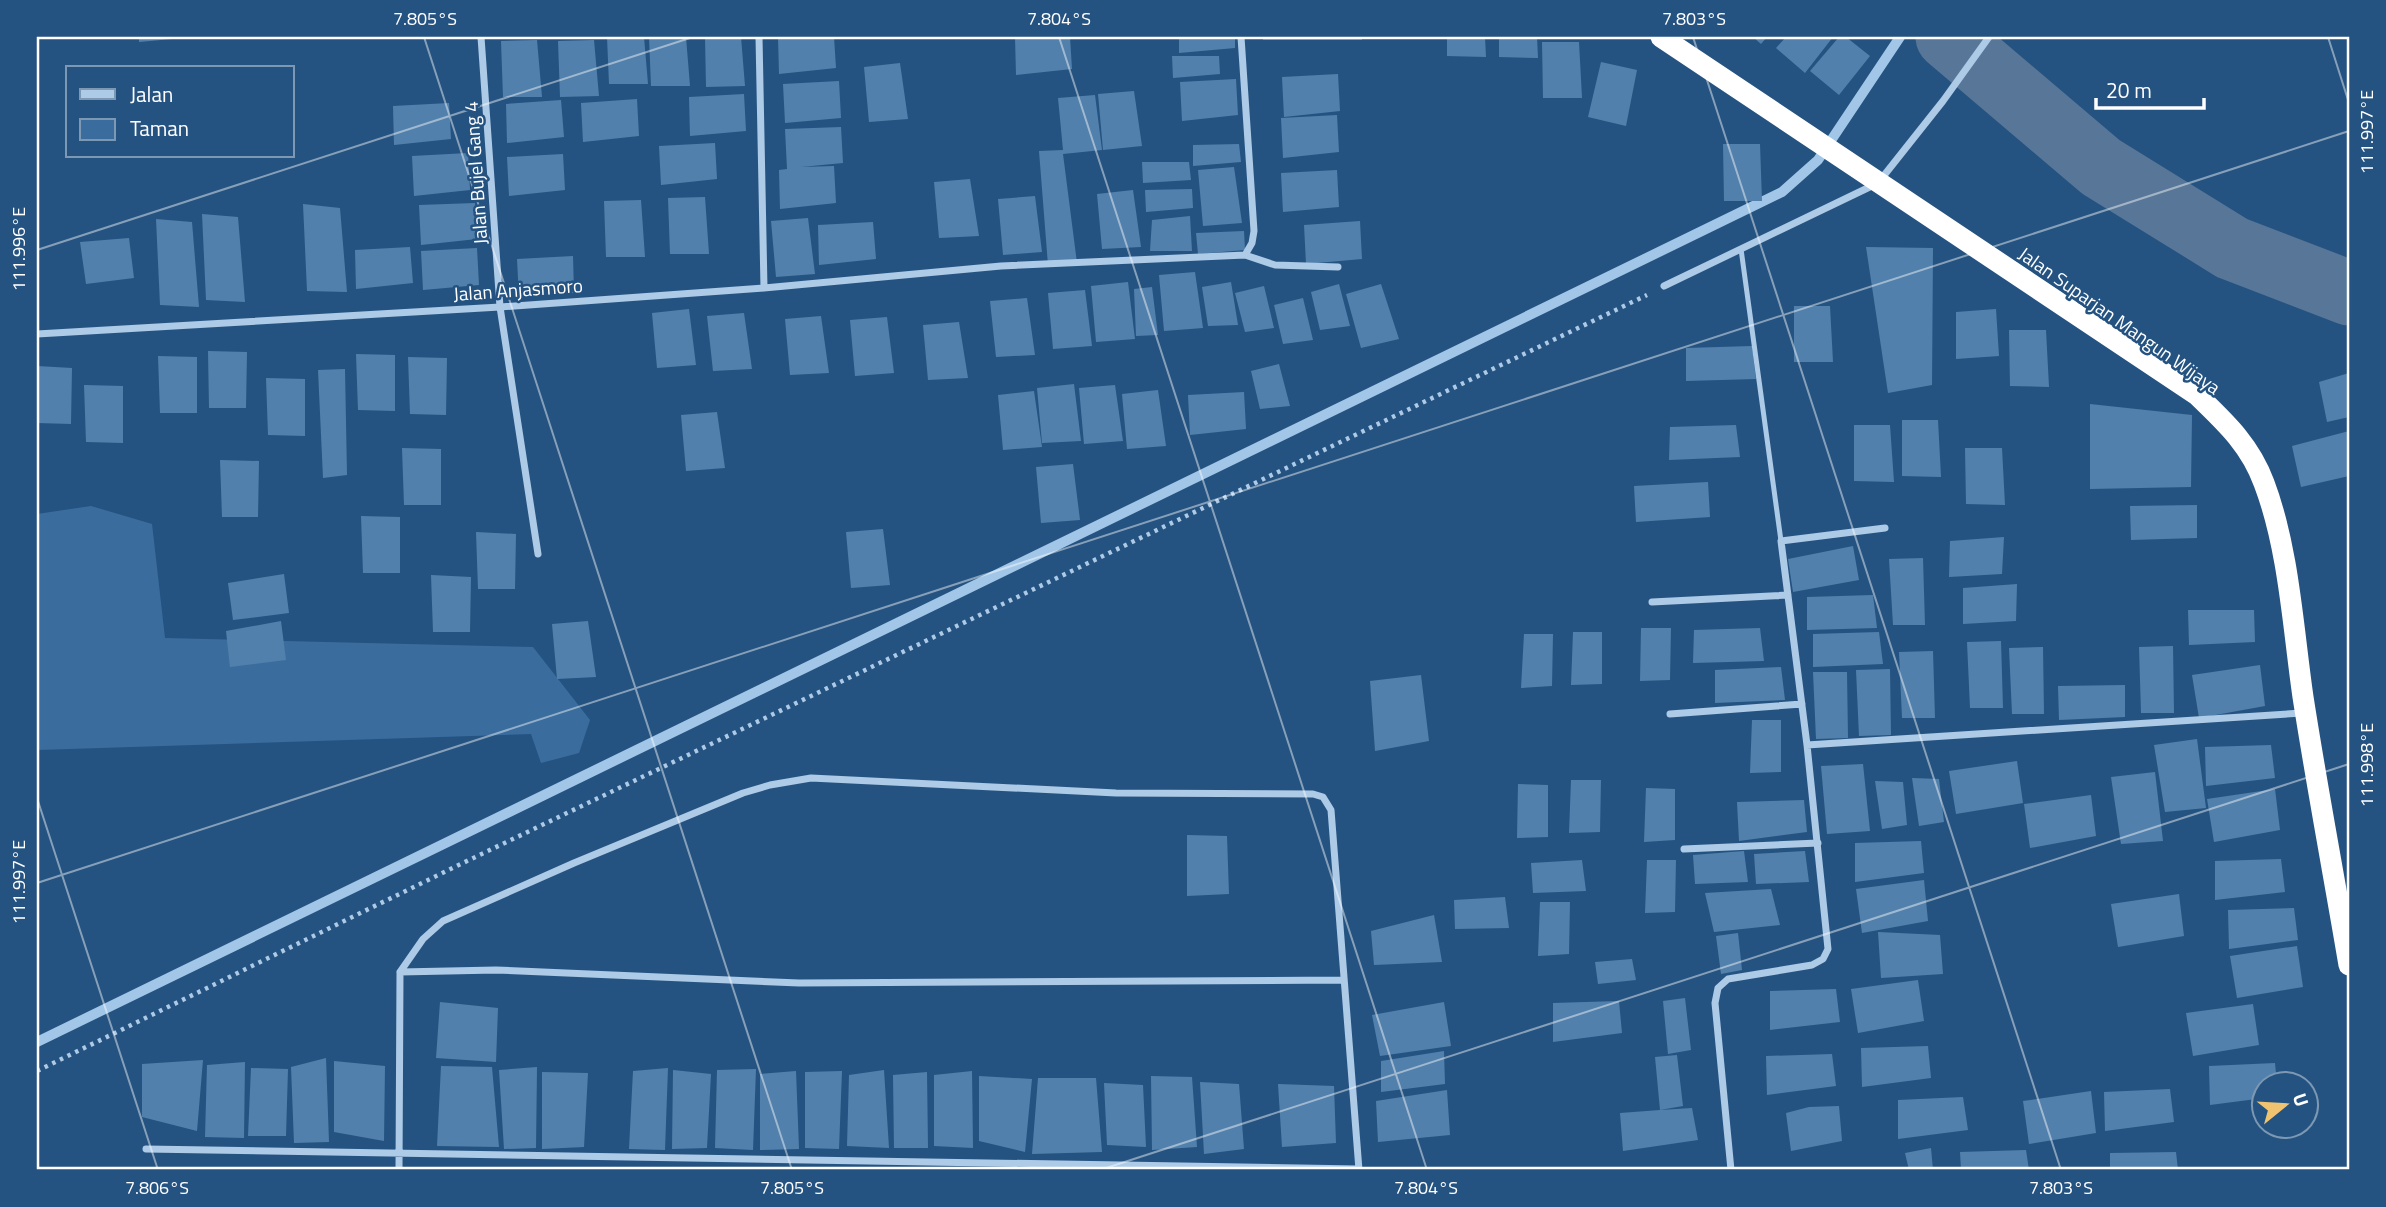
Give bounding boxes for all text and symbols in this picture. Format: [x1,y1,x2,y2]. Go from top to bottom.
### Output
text: 7.805°S [393,5,457,32]
text: 7.804°S [1027,5,1091,32]
text: 7.803°S [1662,5,1726,32]
legend [66,66,294,158]
scale bar [2096,66,2204,110]
text: 20 m [2106,74,2152,106]
text: Jalan [130,78,173,110]
text: 111.997°E [2353,90,2380,174]
street label: Jalan Bujel Gang 4 [456,100,494,246]
text: Taman [130,112,189,144]
text: 111.996°E [5,207,32,291]
street label: Jalan Suparjan Mangun Wijaya [2013,239,2227,401]
street label: Jalan Anjasmoro [452,270,584,308]
text: 111.998°E [2353,723,2380,807]
text: 111.997°E [5,840,32,924]
north arrow [2250,1070,2320,1140]
text: U [2286,1089,2317,1110]
text: 7.806°S [125,1174,189,1201]
text: 7.805°S [760,1174,824,1201]
text: 7.804°S [1394,1174,1458,1201]
text: 7.803°S [2029,1174,2093,1201]

